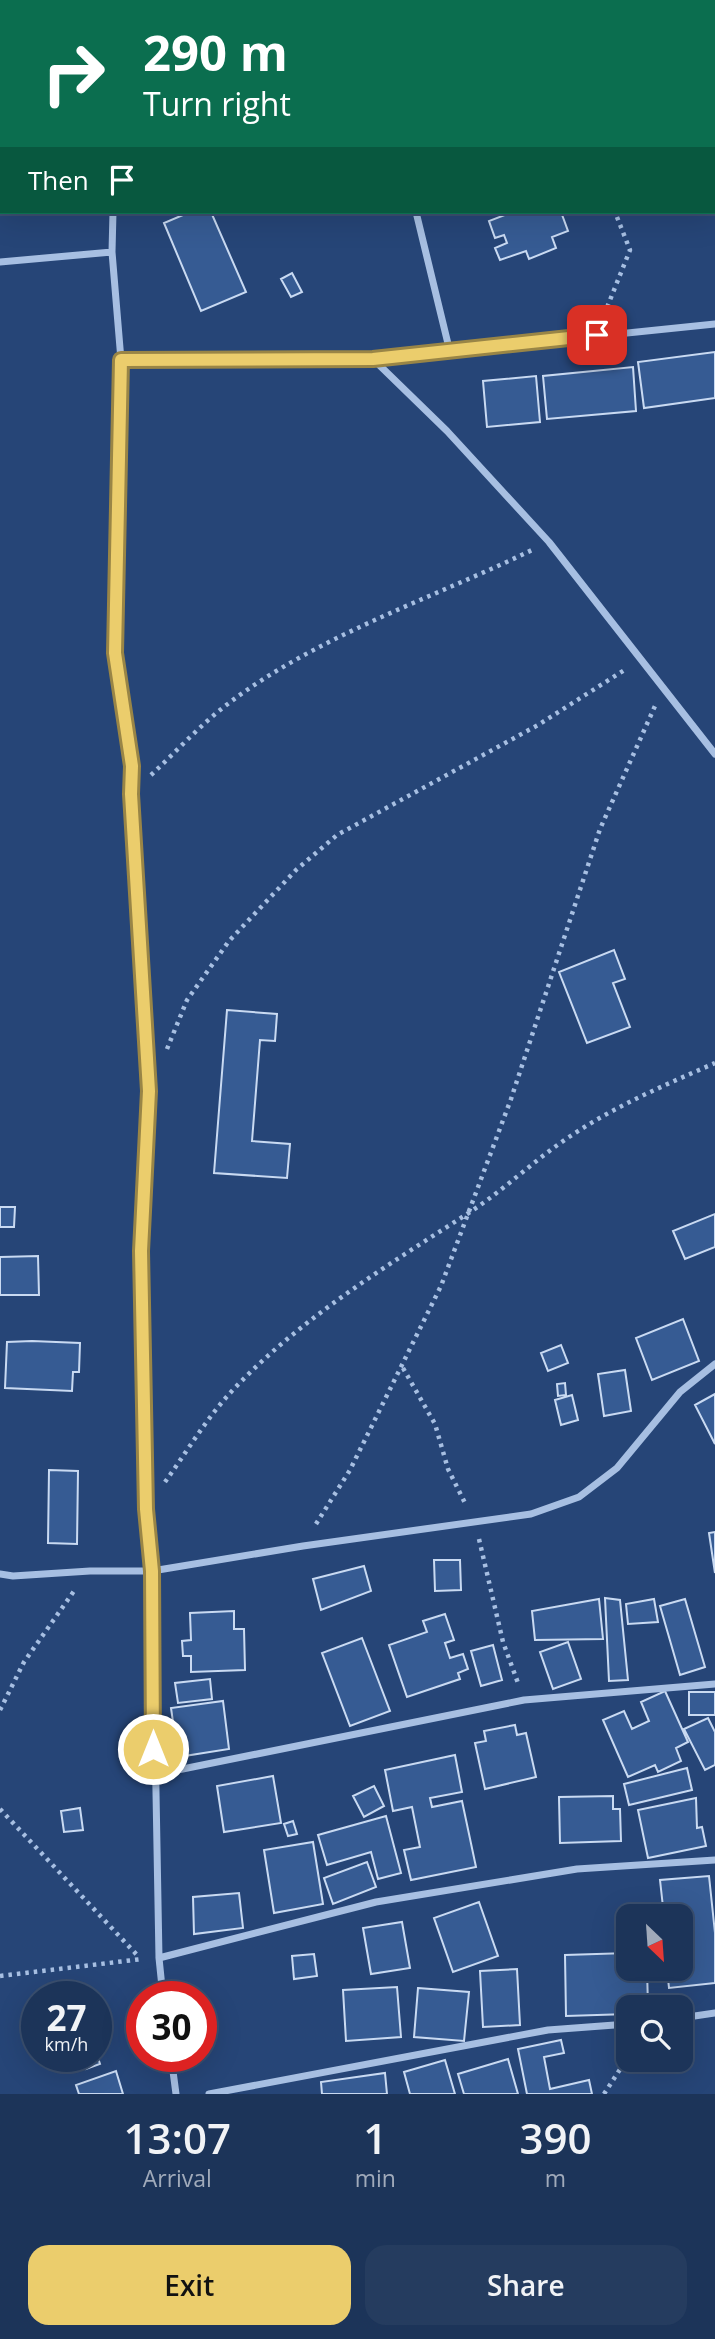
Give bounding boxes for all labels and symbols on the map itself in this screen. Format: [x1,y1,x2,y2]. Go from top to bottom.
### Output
pin [567,305,627,365]
position arrow [116,1712,190,1786]
north arrow [616,1904,693,1981]
speed limit sign: 30 [126,1981,217,2072]

